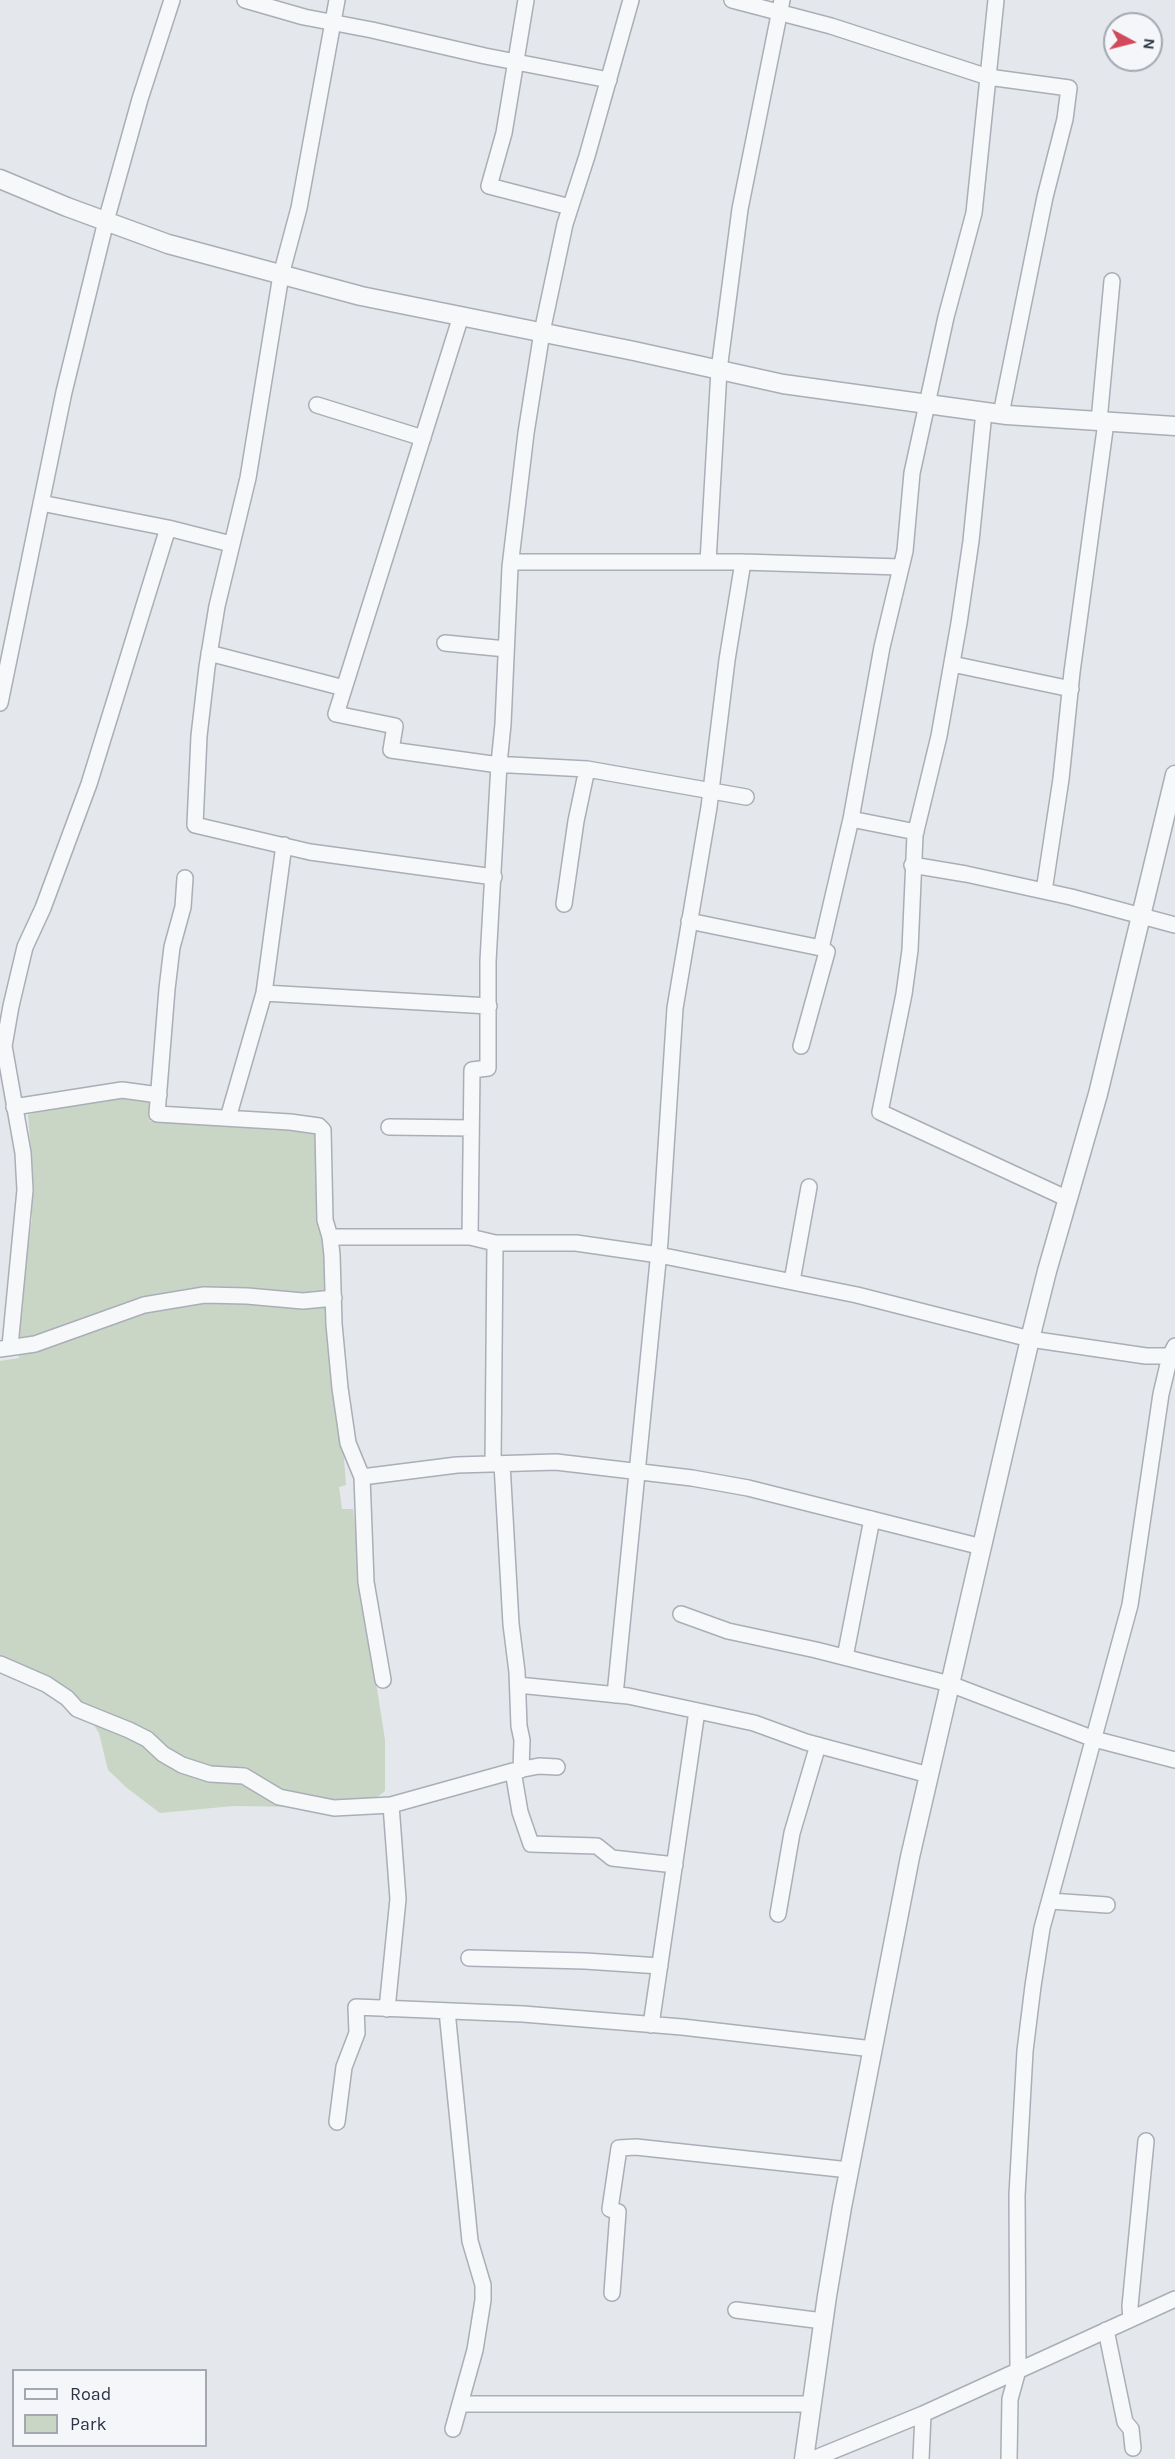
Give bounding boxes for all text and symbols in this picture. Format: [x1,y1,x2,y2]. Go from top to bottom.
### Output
north arrow [1103,12,1163,72]
text: N [1139,37,1160,51]
legend [12,2369,207,2447]
text: Road [70,2383,111,2405]
text: Park [70,2413,107,2435]

